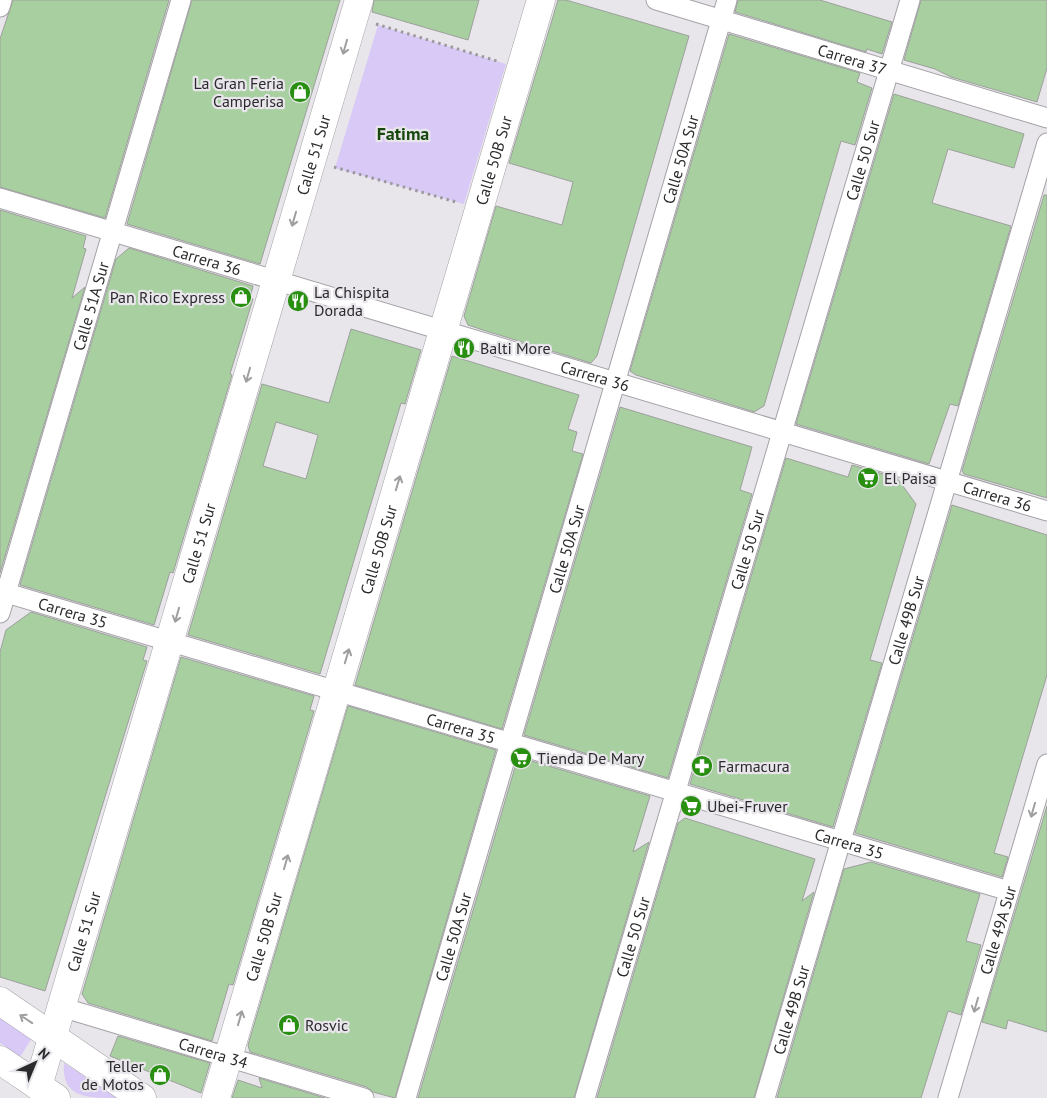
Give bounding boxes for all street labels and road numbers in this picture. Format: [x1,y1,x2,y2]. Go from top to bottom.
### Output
street label: Carrera 37 [815,39,889,79]
street label: Calle 51 Sur [292,112,335,197]
street label: Calle 50A Sur [658,112,703,206]
street label: Calle 50B Sur [471,113,516,207]
street label: Calle 50 Sur [841,117,884,203]
street label: Carrera 36 [170,240,244,280]
street label: Calle 51A Sur [68,259,113,353]
street label: Carrera 36 [558,356,632,396]
street label: Carrera 36 [961,476,1034,516]
street label: Calle 51 Sur [177,500,220,586]
street label: Calle 50B Sur [356,502,401,597]
street label: Calle 50A Sur [544,502,589,596]
street label: Calle 50 Sur [726,506,769,592]
street label: Calle 49B Sur [883,573,929,667]
street label: Carrera 35 [36,593,110,632]
street label: Carrera 35 [424,708,498,748]
street label: Carrera 35 [812,824,886,863]
street label: Calle 49A Sur [975,883,1020,977]
street label: Calle 51 Sur [62,888,105,974]
street label: Calle 50B Sur [241,889,287,984]
street label: Calle 50A Sur [431,889,476,984]
street label: Calle 50 Sur [611,894,654,980]
street label: Calle 49B Sur [768,962,814,1057]
street label: Carrera 34 [176,1033,250,1073]

